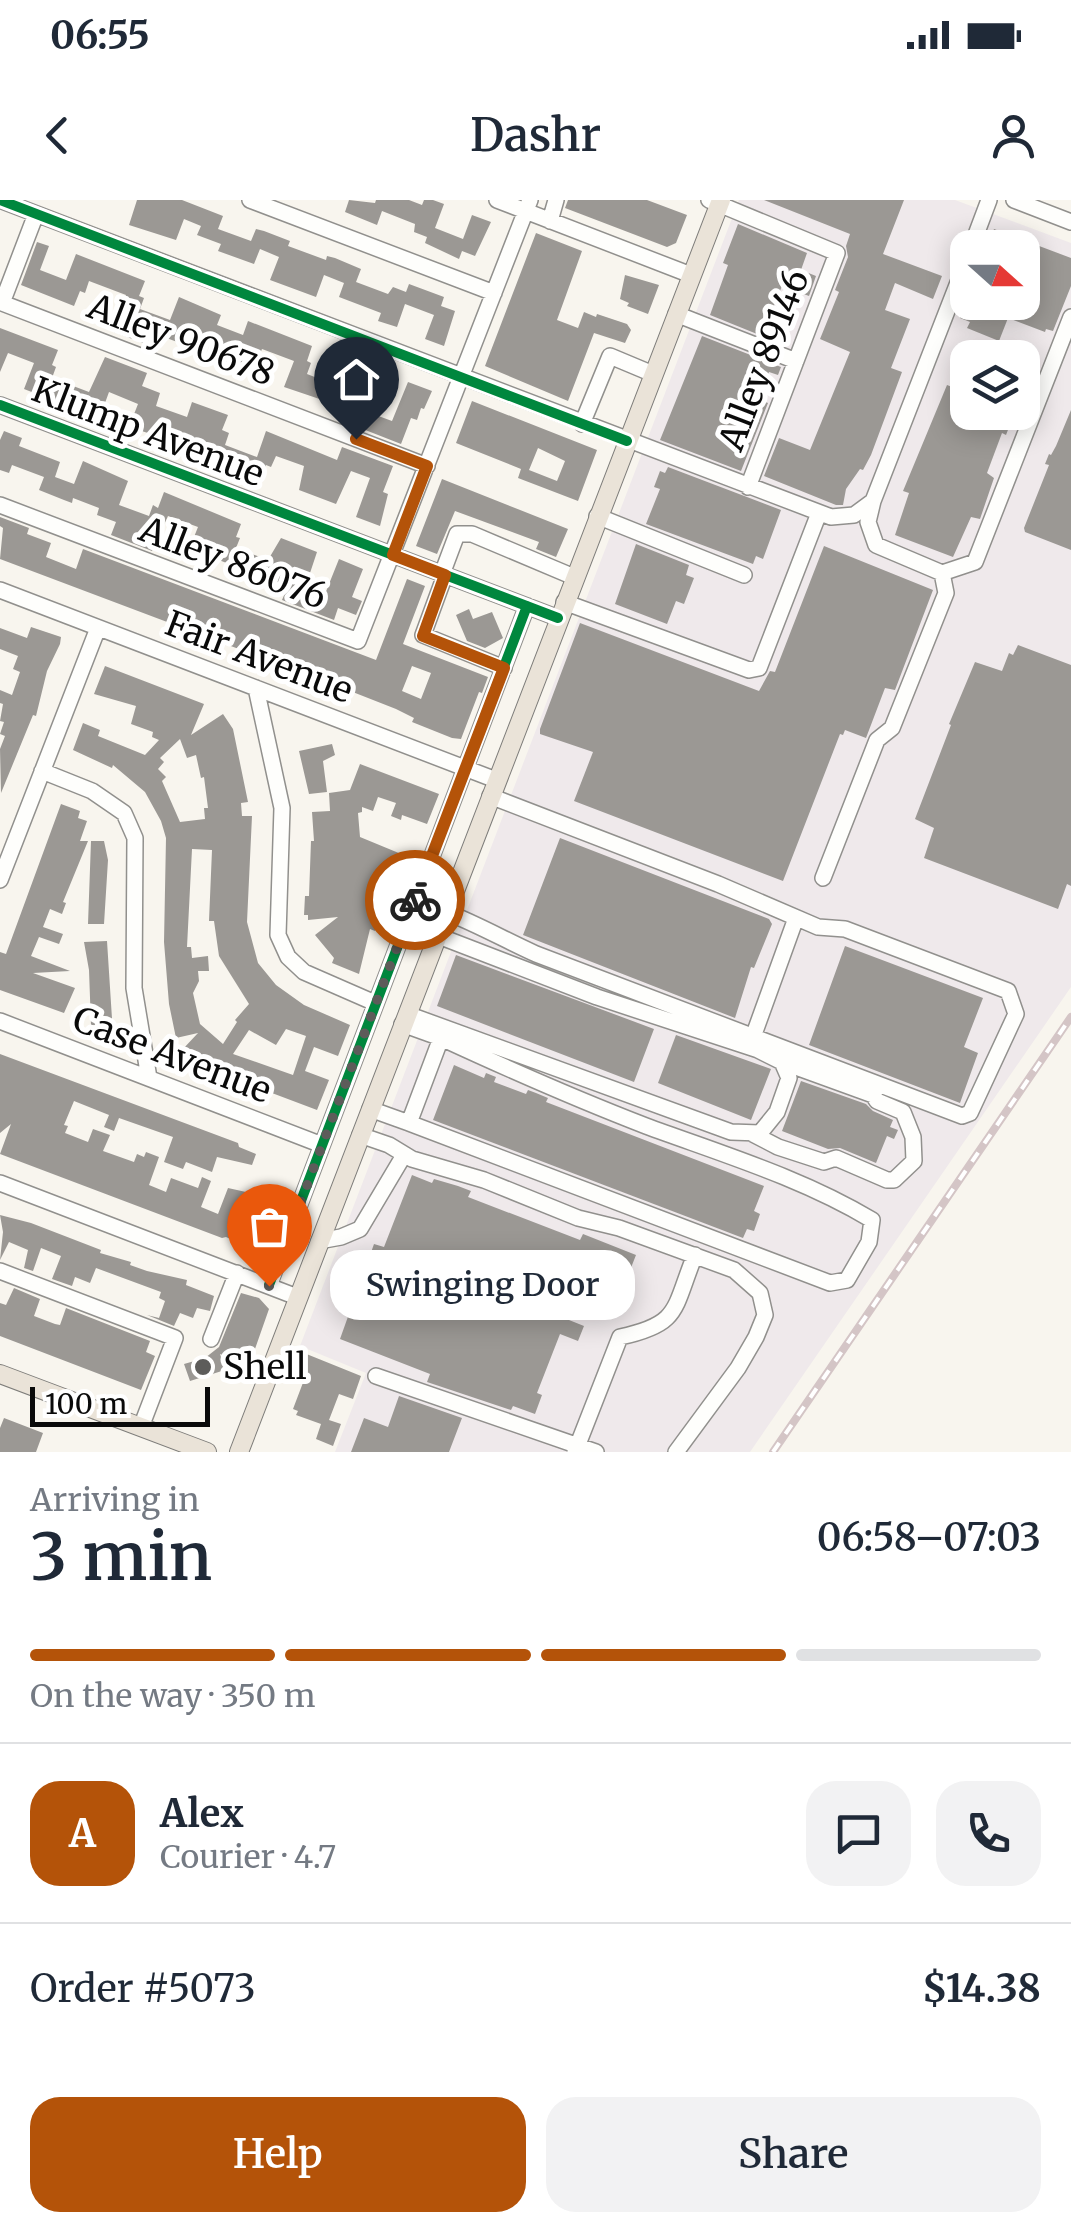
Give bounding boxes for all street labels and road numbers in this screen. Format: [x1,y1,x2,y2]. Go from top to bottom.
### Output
street label: Alley 89146 [709,263,819,458]
street label: Alley 90678 [81,284,280,396]
street label: Klump Avenue [26,368,270,496]
street label: Alley 86076 [132,507,333,619]
street label: Fair Avenue [159,601,359,713]
street label: Case Avenue [67,997,277,1113]

